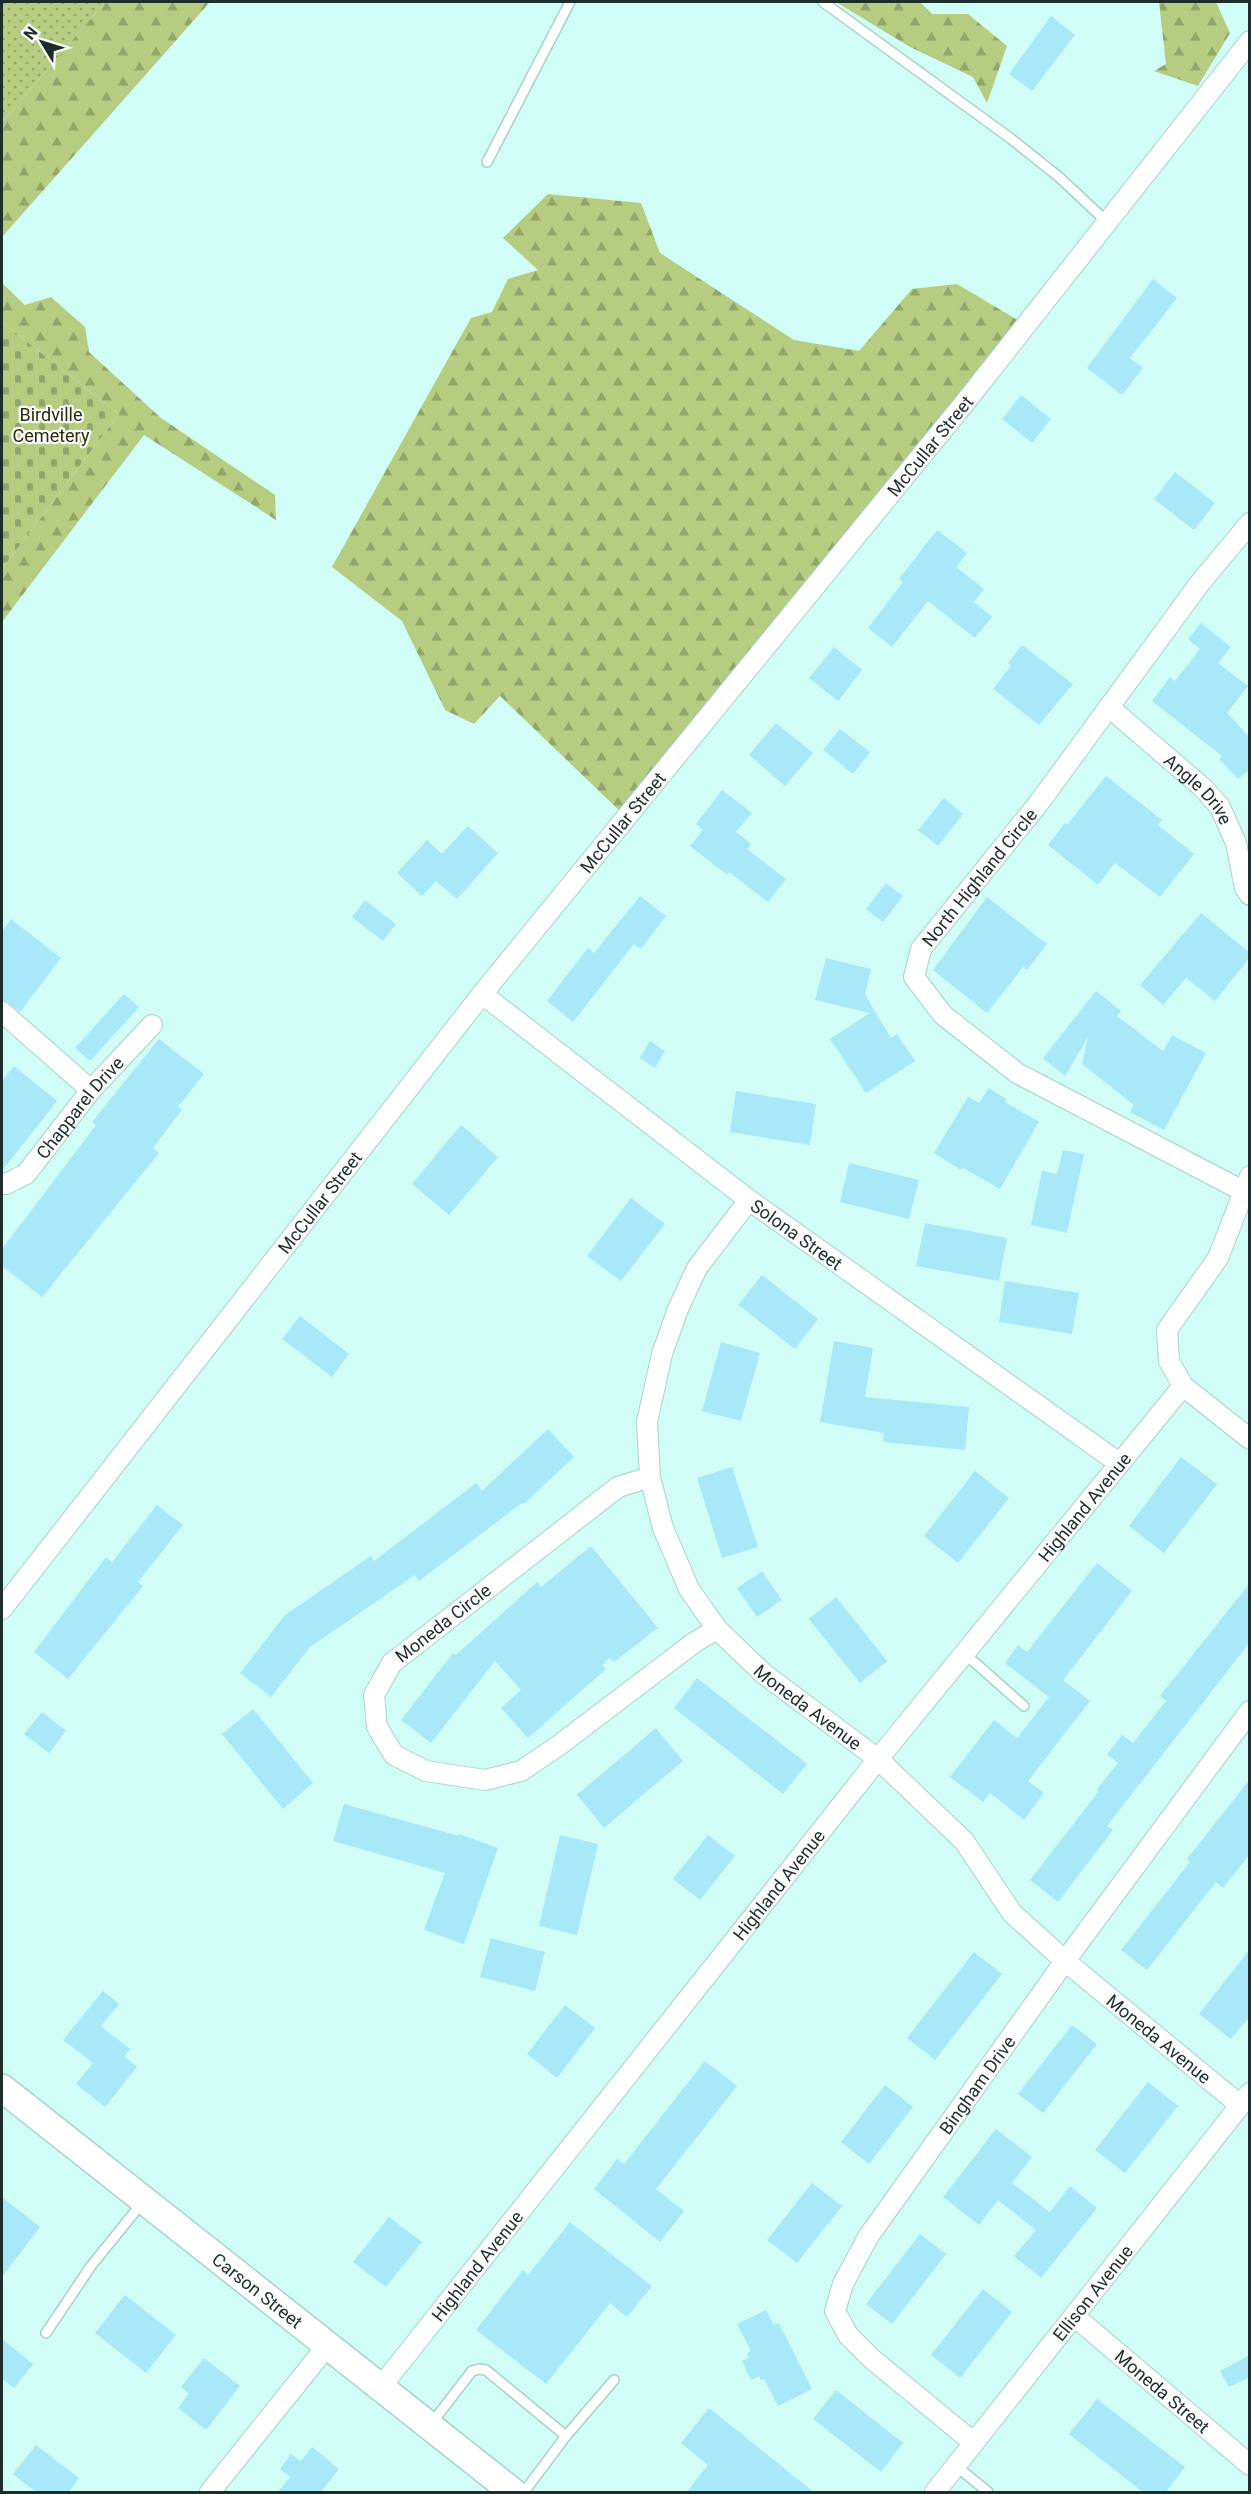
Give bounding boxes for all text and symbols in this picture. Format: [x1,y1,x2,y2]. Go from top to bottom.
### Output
north arrow [12,12,72,72]
text: N [20,23,42,43]
street label: McCullar Street [883,391,977,500]
park label: Birdville Cemetery [13,404,90,446]
street label: Angle Drive [1160,749,1237,827]
street label: McCullar Street [575,768,670,877]
street label: North Highland Circle [917,804,1041,950]
street label: Chapparel Drive [31,1052,128,1163]
street label: McCullar Street [273,1147,366,1257]
street label: Solona Street [747,1194,847,1274]
street label: Highland Avenue [1033,1448,1135,1566]
street label: Moneda Circle [391,1579,495,1667]
street label: Moneda Avenue [750,1660,866,1754]
street label: Highland Avenue [728,1825,829,1944]
street label: Moneda Avenue [1103,1989,1215,2087]
street label: Bingham Drive [934,2031,1019,2138]
street label: Highland Avenue [427,2206,527,2325]
street label: Ellison Avenue [1048,2240,1137,2345]
street label: Carson Street [208,2248,307,2332]
street label: Moneda Street [1111,2345,1214,2437]

